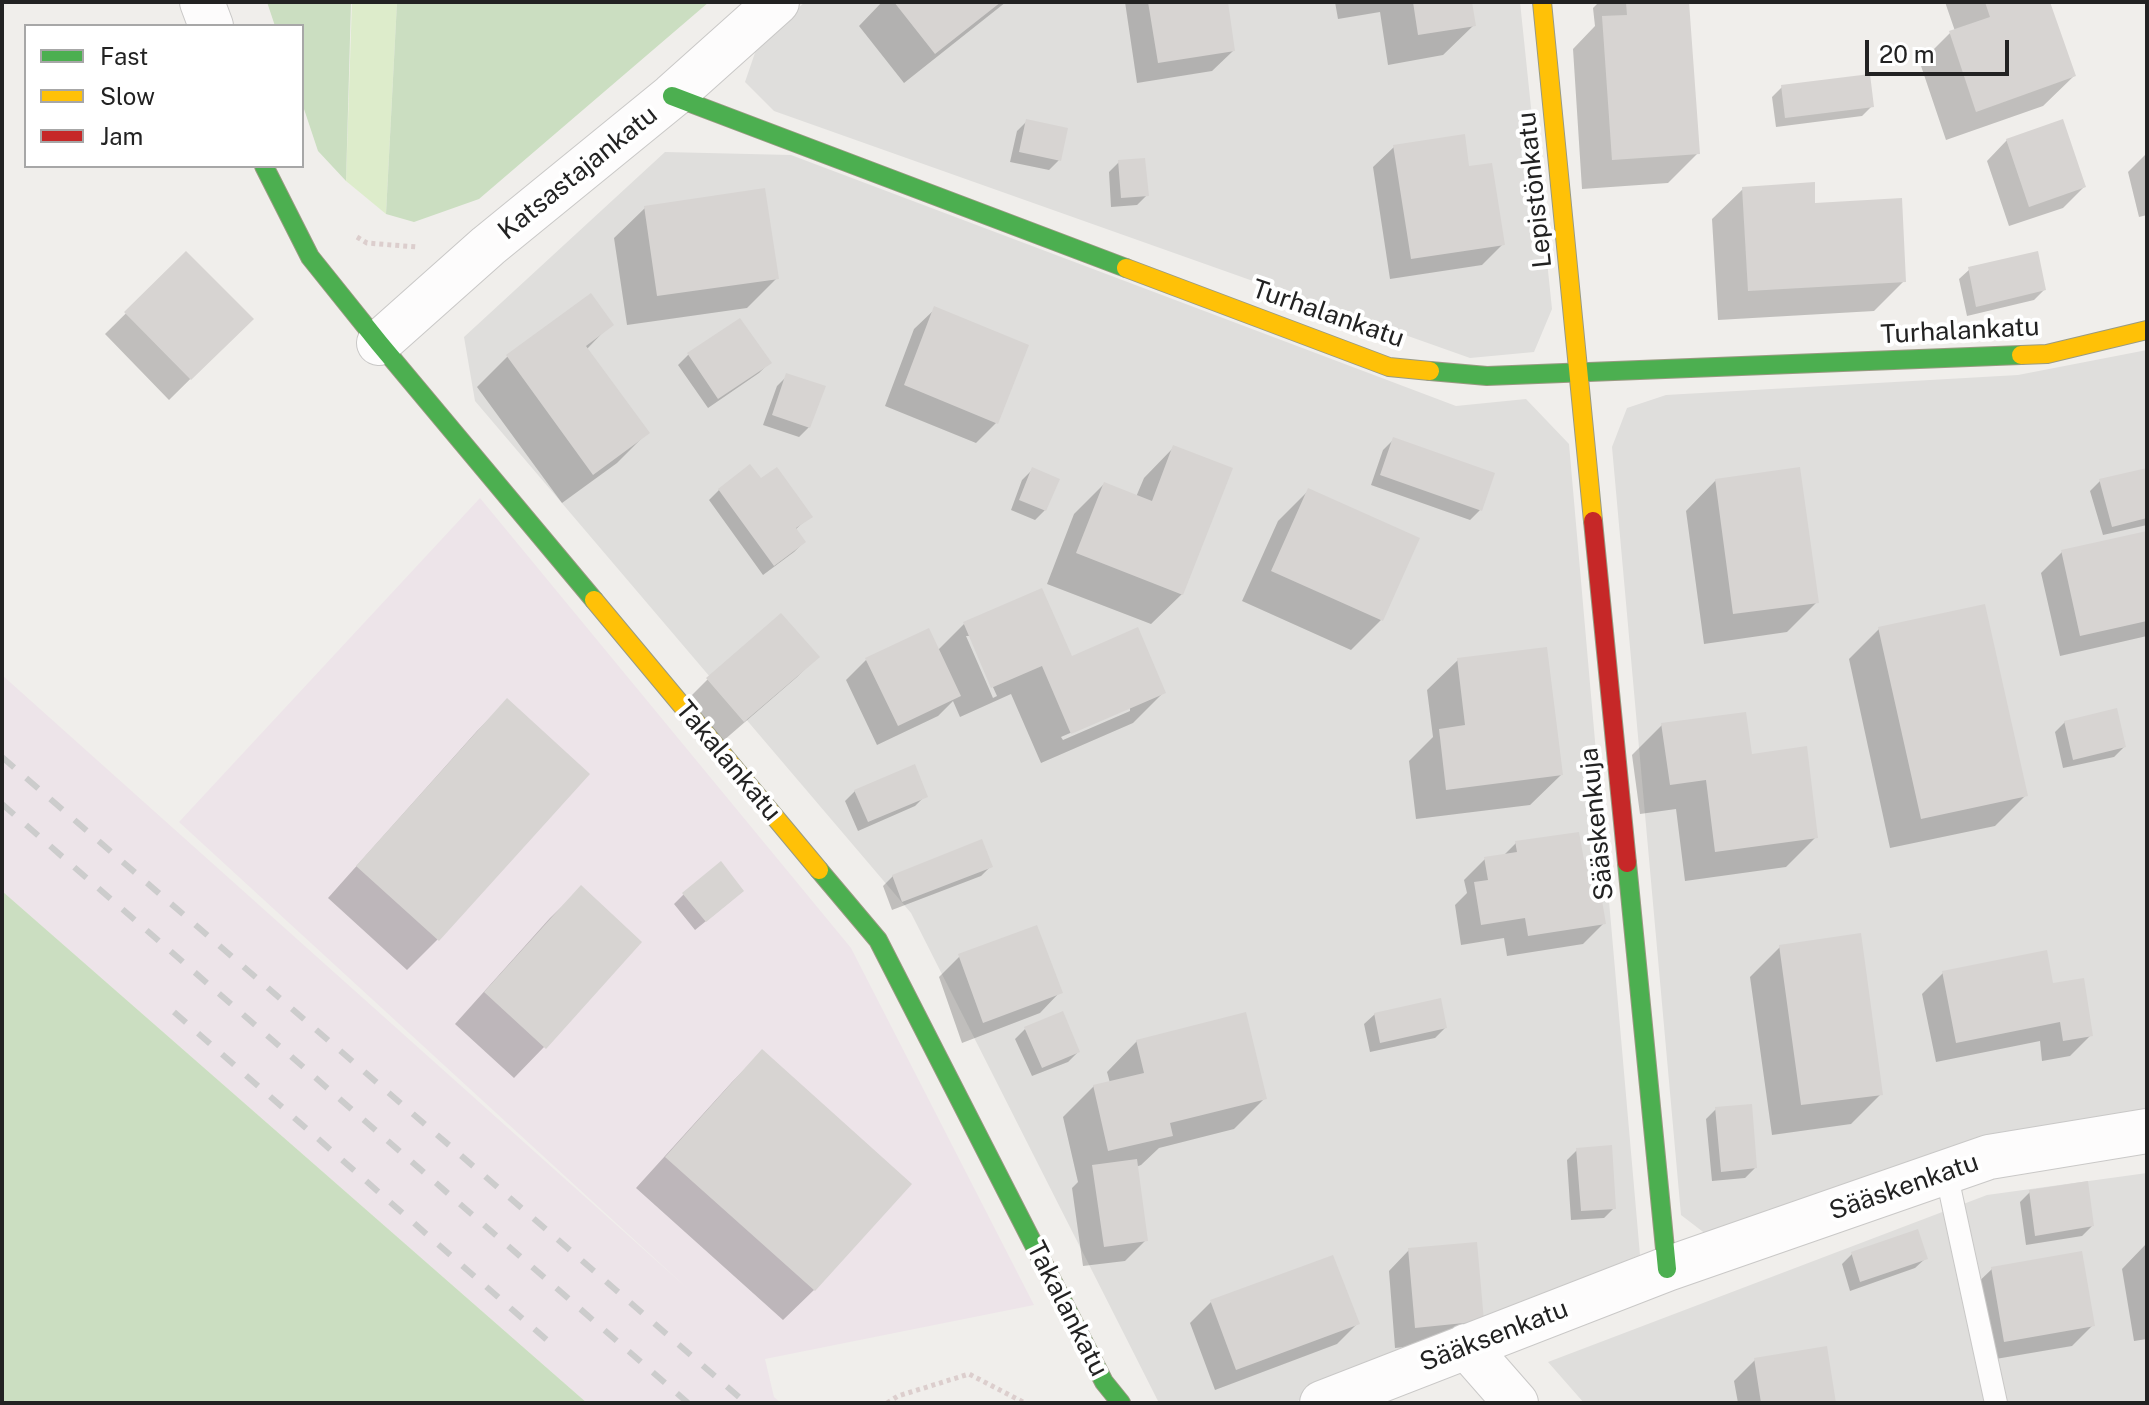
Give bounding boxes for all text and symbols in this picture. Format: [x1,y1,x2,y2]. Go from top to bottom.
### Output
legend [24,24,304,168]
scale bar [1869,24,2013,74]
text: 20 m [1879,40,1935,68]
text: Fast [100,42,148,70]
text: Slow [100,82,155,110]
street label: Katsastajankatu [492,99,664,247]
street label: Lepistönkatu [1511,110,1559,270]
text: Jam [100,122,143,150]
street label: Turhalankatu [1248,273,1408,355]
street label: Turhalankatu [1880,311,2040,351]
street label: Takalankatu [669,695,787,827]
street label: Sääskenkuja [1573,746,1621,902]
street label: Sääskenkatu [1825,1147,1983,1227]
street label: Takalankatu [1020,1236,1114,1382]
street label: Sääksenkatu [1415,1293,1573,1379]

